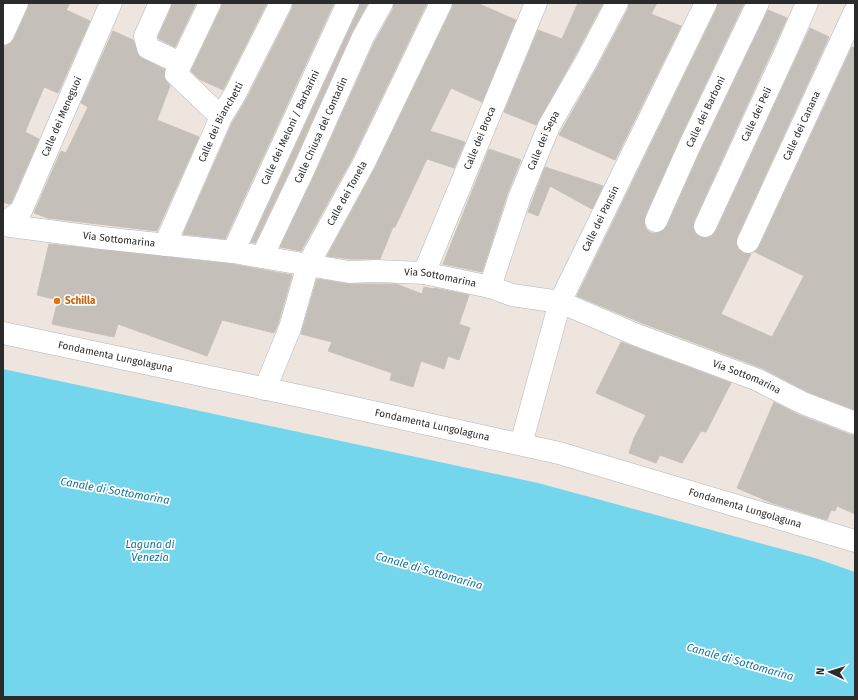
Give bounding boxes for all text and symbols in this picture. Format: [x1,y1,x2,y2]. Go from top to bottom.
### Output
street label: Calle dei Meloni / Barbarini [259,68,322,187]
street label: Calle dei Barboni [684,74,728,149]
street label: Calle dei Meneguoi [39,75,84,158]
street label: Calle Chiusa del Contadin [292,75,350,185]
street label: Calle dei Bianchetti [196,80,246,164]
street label: Calle dei Peli [739,85,774,143]
street label: Calle dei Canana [781,89,823,163]
street label: Calle dei Broca [461,105,498,172]
street label: Calle dei Sepa [525,109,562,172]
street label: Calle dei Tonela [325,159,370,228]
street label: Calle dei Pansin [580,184,622,253]
street label: Via Sottomarina [82,230,156,250]
street label: Via Sottomarina [404,266,477,290]
place label: Schilla [65,295,96,307]
marker: Schilla [52,296,62,306]
street label: Fondamenta Lungolaguna [57,339,174,375]
street label: Via Sottomarina [711,358,783,397]
street label: Fondamenta Lungolaguna [374,407,491,444]
water label: Canale di Sottomarina [59,475,171,507]
street label: Fondamenta Lungolaguna [687,486,803,531]
water label: Laguna di Venezia [125,538,175,564]
water label: Canale di Sottomarina [374,550,484,592]
water label: Canale di Sottomarina [685,641,795,683]
north arrow [810,652,850,692]
text: N [814,667,827,675]

